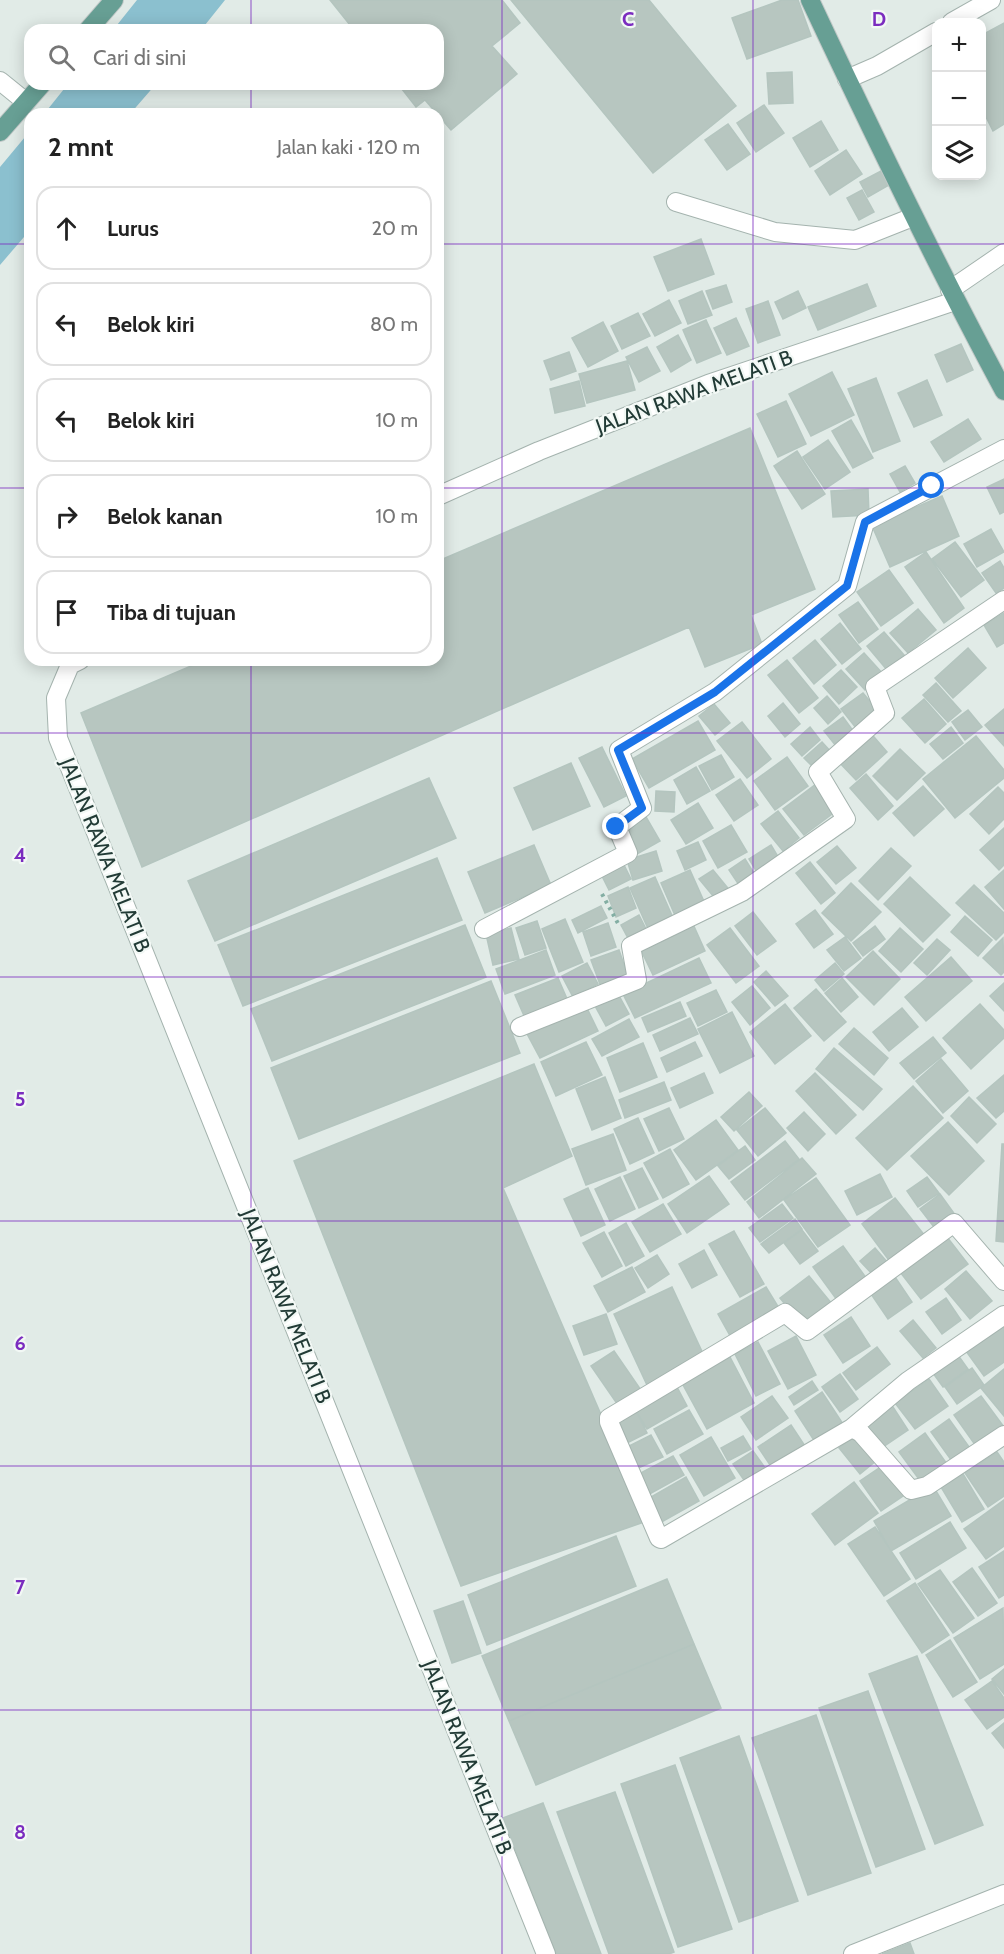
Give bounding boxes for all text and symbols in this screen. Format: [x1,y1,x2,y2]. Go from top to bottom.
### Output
text: C [622,7,634,31]
text: D [872,7,886,31]
map controls [932,18,986,180]
button: + [932,18,986,72]
search box [24,24,444,90]
icon: search [45,41,78,74]
text: Cari di sini [93,44,186,71]
button: − [932,72,986,126]
button: layers [932,126,986,180]
text: 2 mnt [48,131,113,163]
text: Jalan kaki · 120 m [277,135,420,159]
icon: ahead [50,212,83,245]
text: Lurus [107,215,159,242]
text: 20 m [372,216,418,240]
icon: left [50,308,83,341]
text: Belok kiri [107,311,194,338]
text: 80 m [370,312,418,336]
street label: JALAN RAWA MELATI B [591,344,796,439]
icon: left [50,404,83,437]
text: Belok kiri [107,407,194,434]
text: 10 m [375,408,418,432]
route start [918,472,944,498]
icon: right [50,500,83,533]
text: Belok kanan [107,503,223,530]
text: 10 m [375,504,418,528]
icon: arrive [50,596,83,629]
text: Tiba di tujuan [107,599,236,626]
street label: JALAN RAWA MELATI B [55,753,156,956]
route end [602,813,628,839]
text: 4 [14,843,26,867]
text: 5 [15,1087,25,1111]
street label: JALAN RAWA MELATI B [236,1204,337,1407]
text: 6 [14,1331,26,1355]
text: 7 [15,1575,26,1599]
street label: JALAN RAWA MELATI B [417,1655,518,1858]
text: 8 [14,1820,26,1844]

